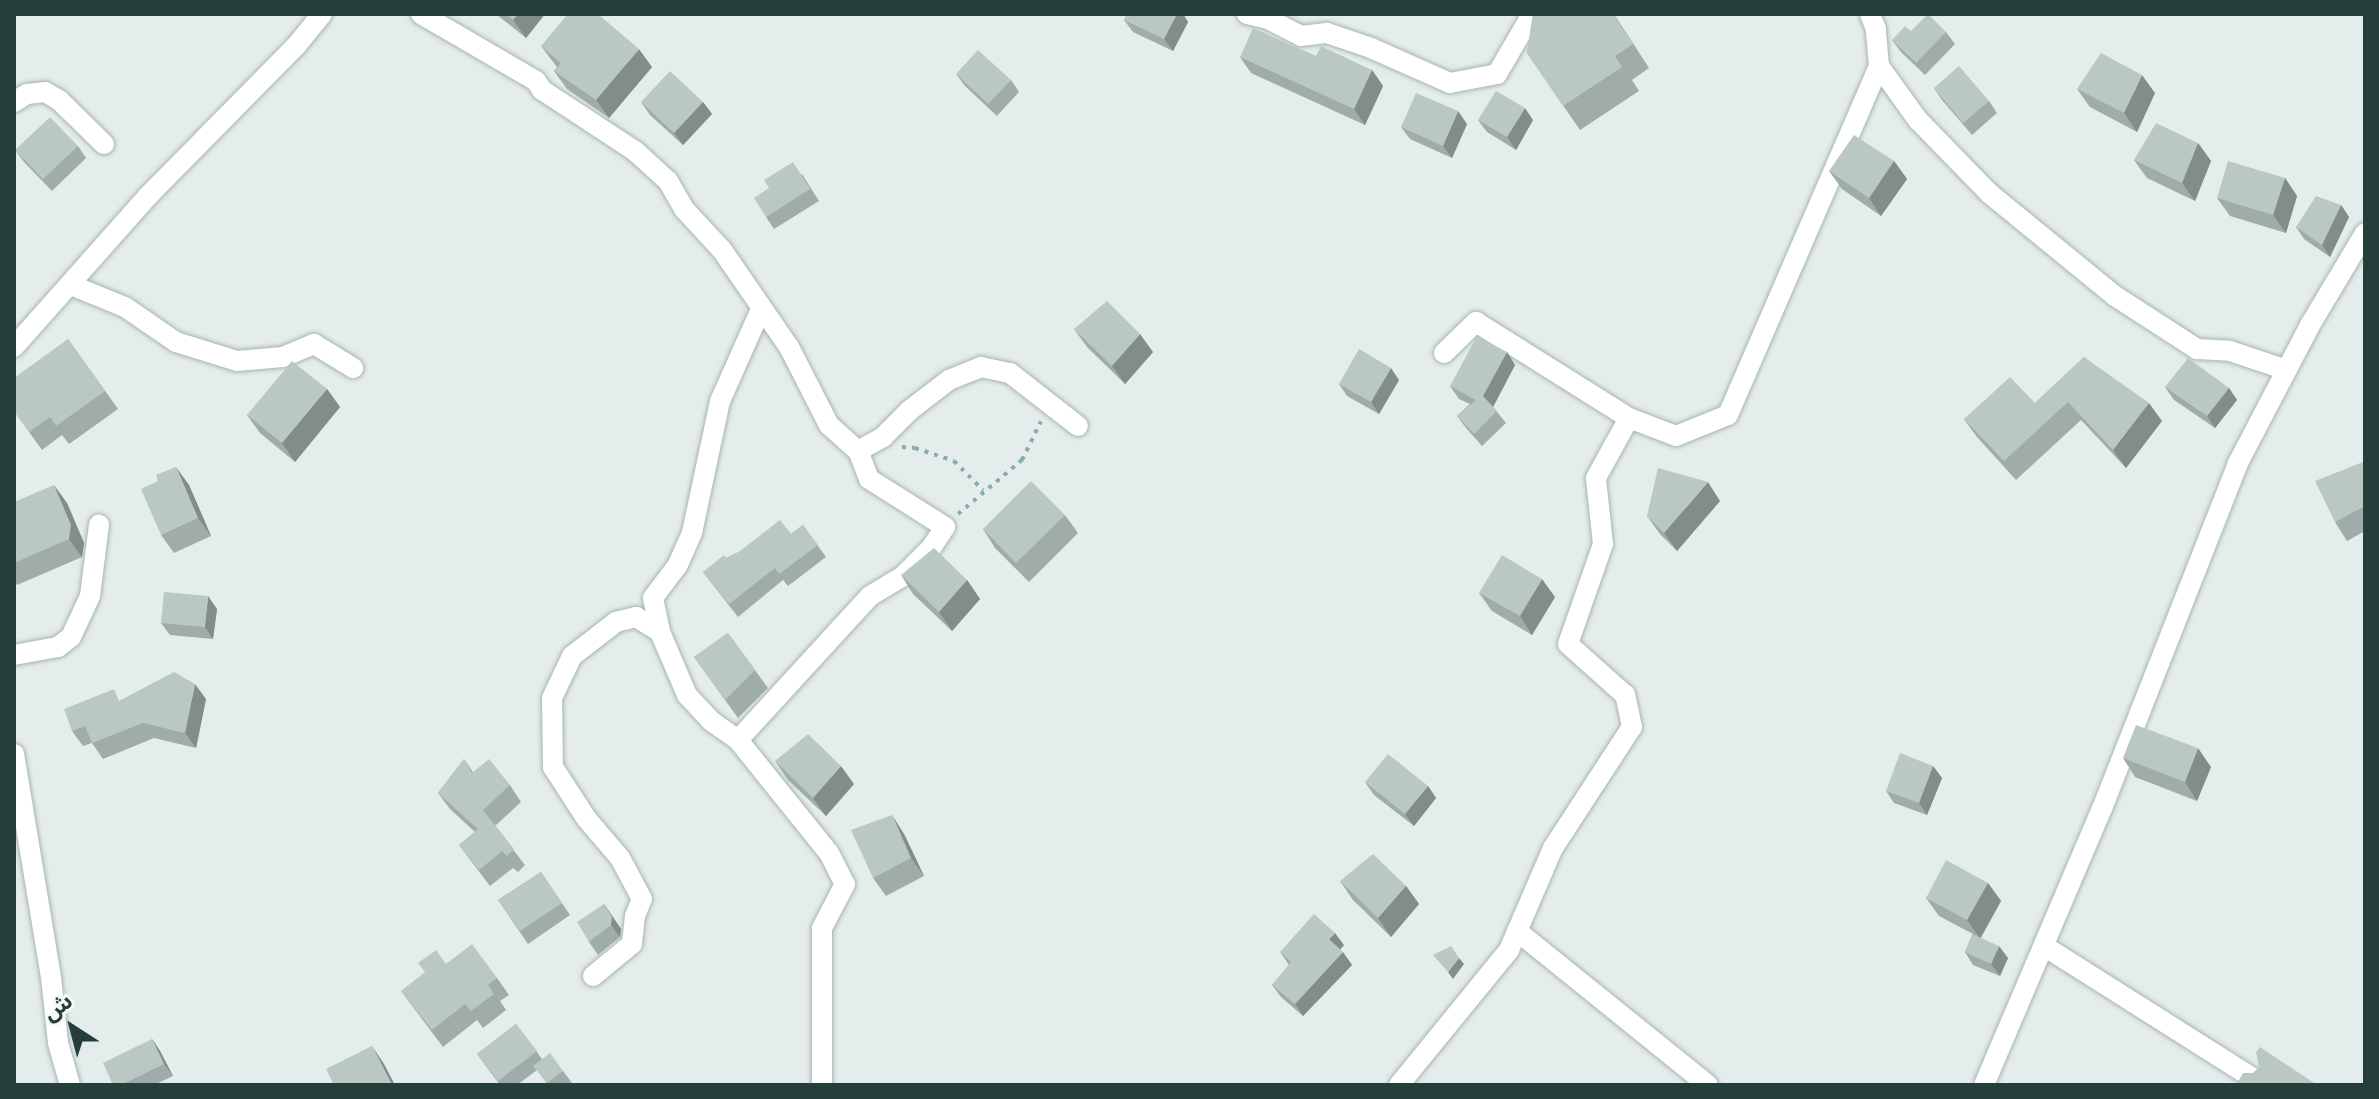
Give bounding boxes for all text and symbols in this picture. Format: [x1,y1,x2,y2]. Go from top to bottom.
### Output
north arrow [32,987,112,1067]
text: ش [37,987,78,1027]

